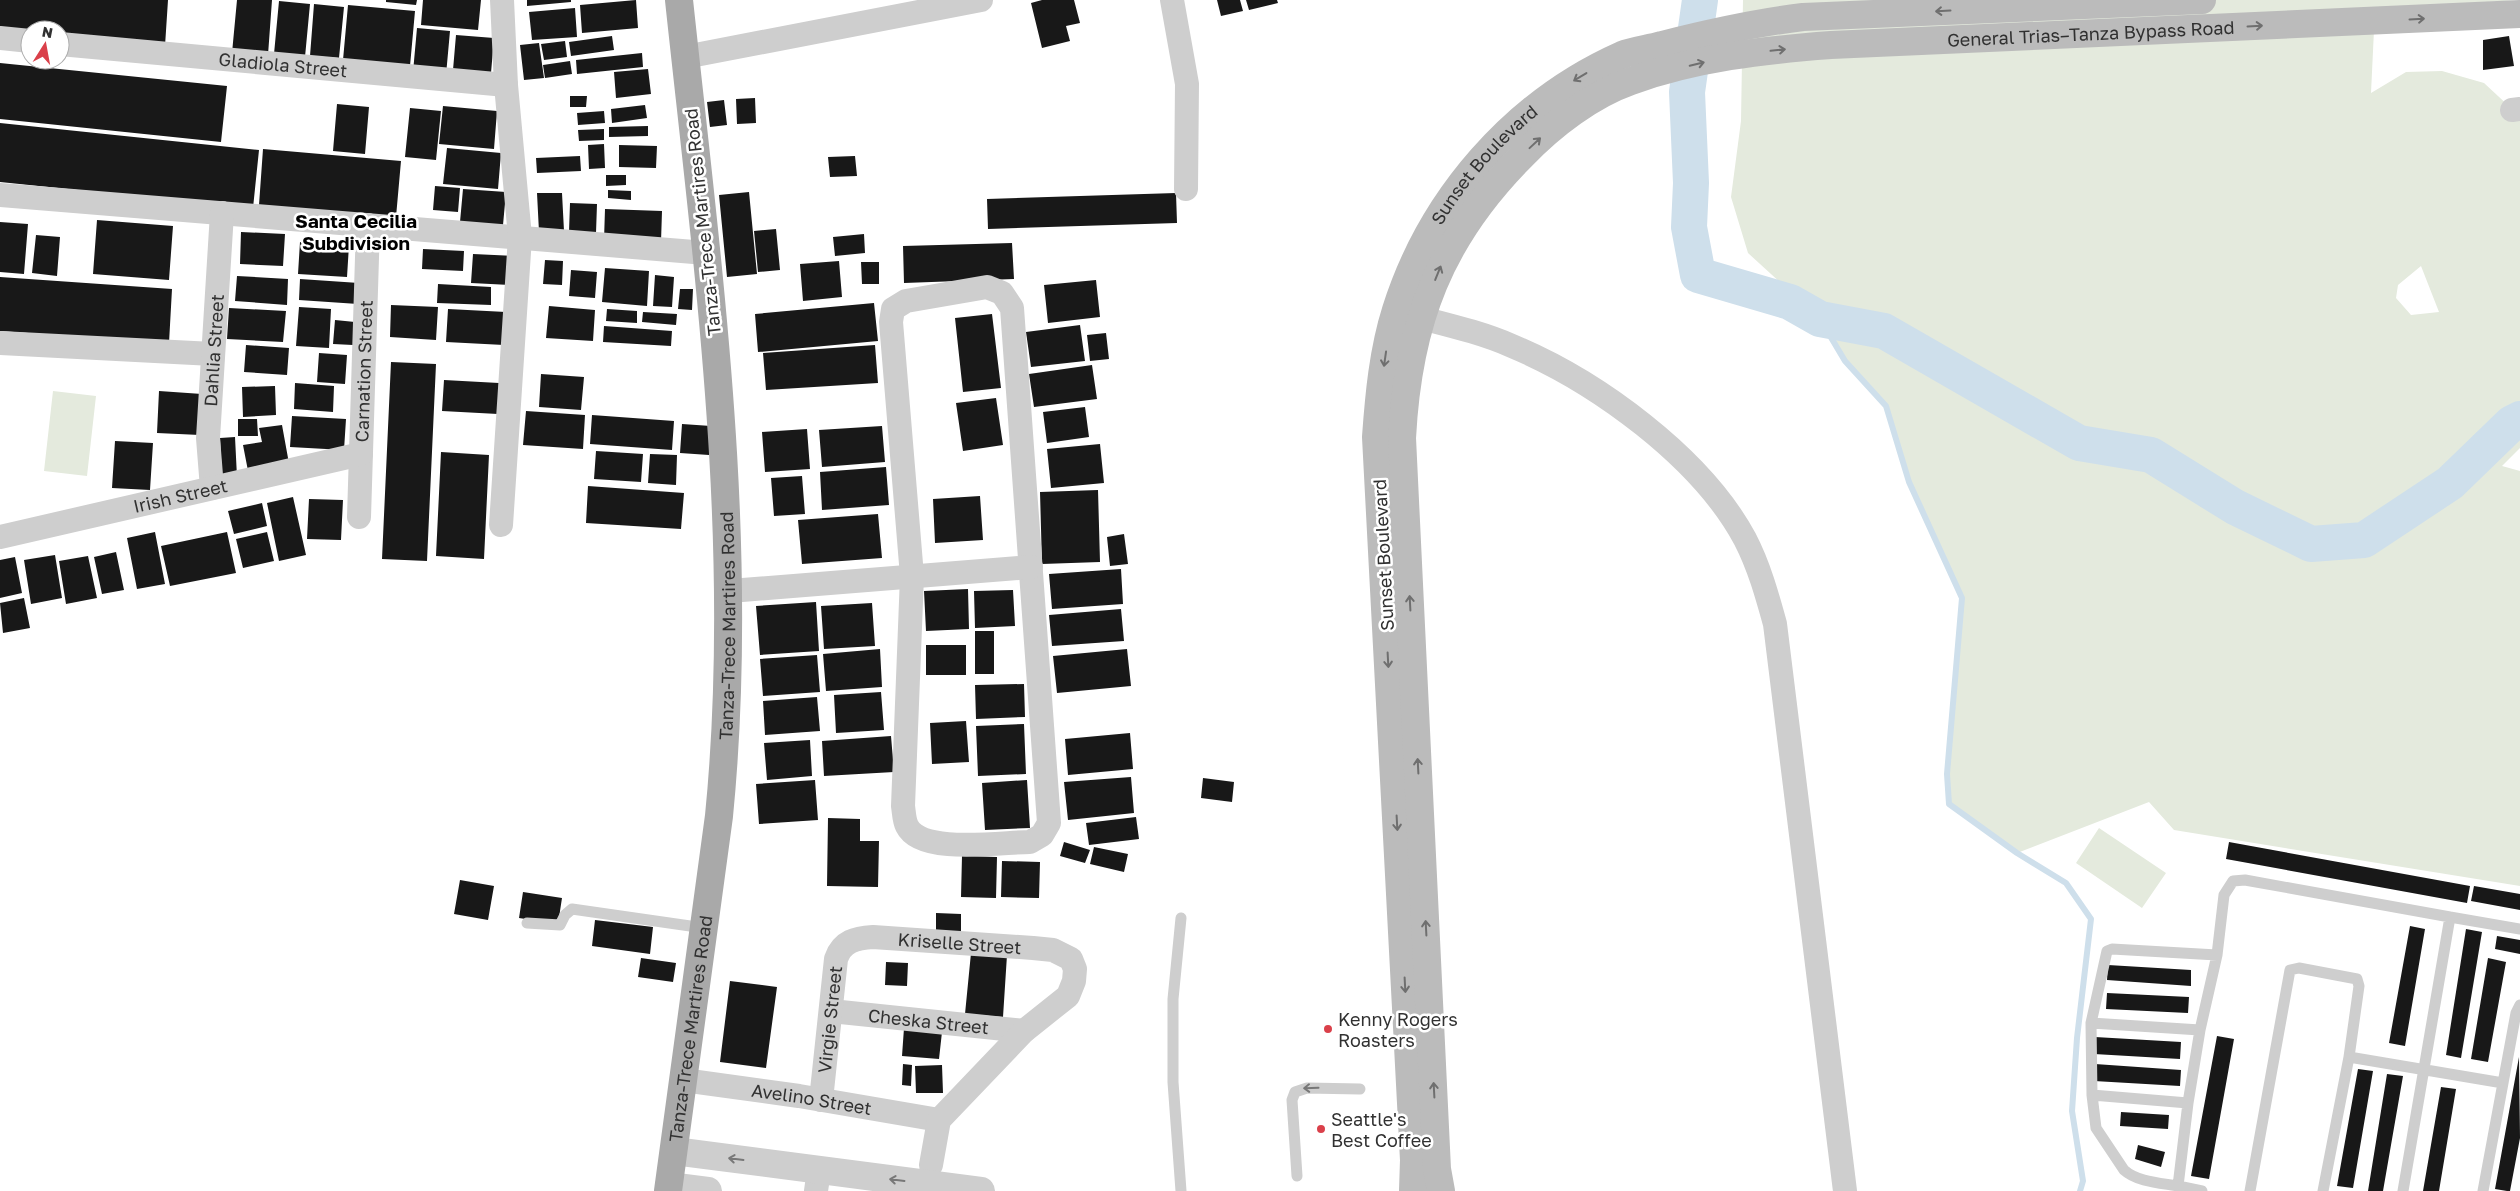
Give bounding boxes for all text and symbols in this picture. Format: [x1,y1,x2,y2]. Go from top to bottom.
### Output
one-way arrow [1935,7,1951,16]
one-way arrow [2409,14,2425,23]
street label: General Trias–Tanza Bypass Road [1947,16,2235,51]
north arrow [20,20,70,70]
text: N [41,22,54,41]
one-way arrow [2247,22,2263,31]
one-way arrow [1770,45,1786,54]
street label: Gladiola Street [218,48,348,81]
one-way arrow [1689,59,1705,68]
one-way arrow [1574,73,1588,83]
street label: Sunset Boulevard [1426,100,1542,228]
street label: Tanza-Trece Martires Road [679,107,725,337]
one-way arrow [1528,138,1541,149]
district label: Santa Cecilia Subdivision [295,209,417,254]
one-way arrow [1434,265,1443,281]
street label: Dahlia Street [199,294,228,407]
street label: Carnation Street [350,300,377,443]
one-way arrow [1379,350,1389,366]
street label: Irish Street [131,474,230,517]
street label: Sunset Boulevard [1368,478,1398,632]
street label: Tanza-Trece Martires Road [714,511,739,741]
one-way arrow [1405,596,1414,612]
one-way arrow [1384,652,1393,668]
one-way arrow [1413,758,1422,774]
one-way arrow [1392,814,1401,830]
street label: Tanza-Trece Martires Road [664,914,716,1143]
one-way arrow [1421,920,1430,936]
street label: Kriselle Street [897,928,1022,958]
street label: Virgie Street [813,965,846,1074]
one-way arrow [1400,976,1410,993]
street label: Cheska Street [867,1004,990,1038]
place label: Kenny Rogers Roasters [1338,1008,1458,1051]
marker: Kenny Rogers Roasters [1322,1023,1334,1035]
street label: Avelino Street [750,1079,873,1119]
one-way arrow [1429,1082,1438,1098]
one-way arrow [1304,1084,1320,1093]
place label: Seattle's Best Coffee [1331,1108,1432,1151]
marker: Seattle's Best Coffee [1315,1123,1327,1135]
one-way arrow [729,1154,745,1164]
one-way arrow [890,1175,906,1185]

